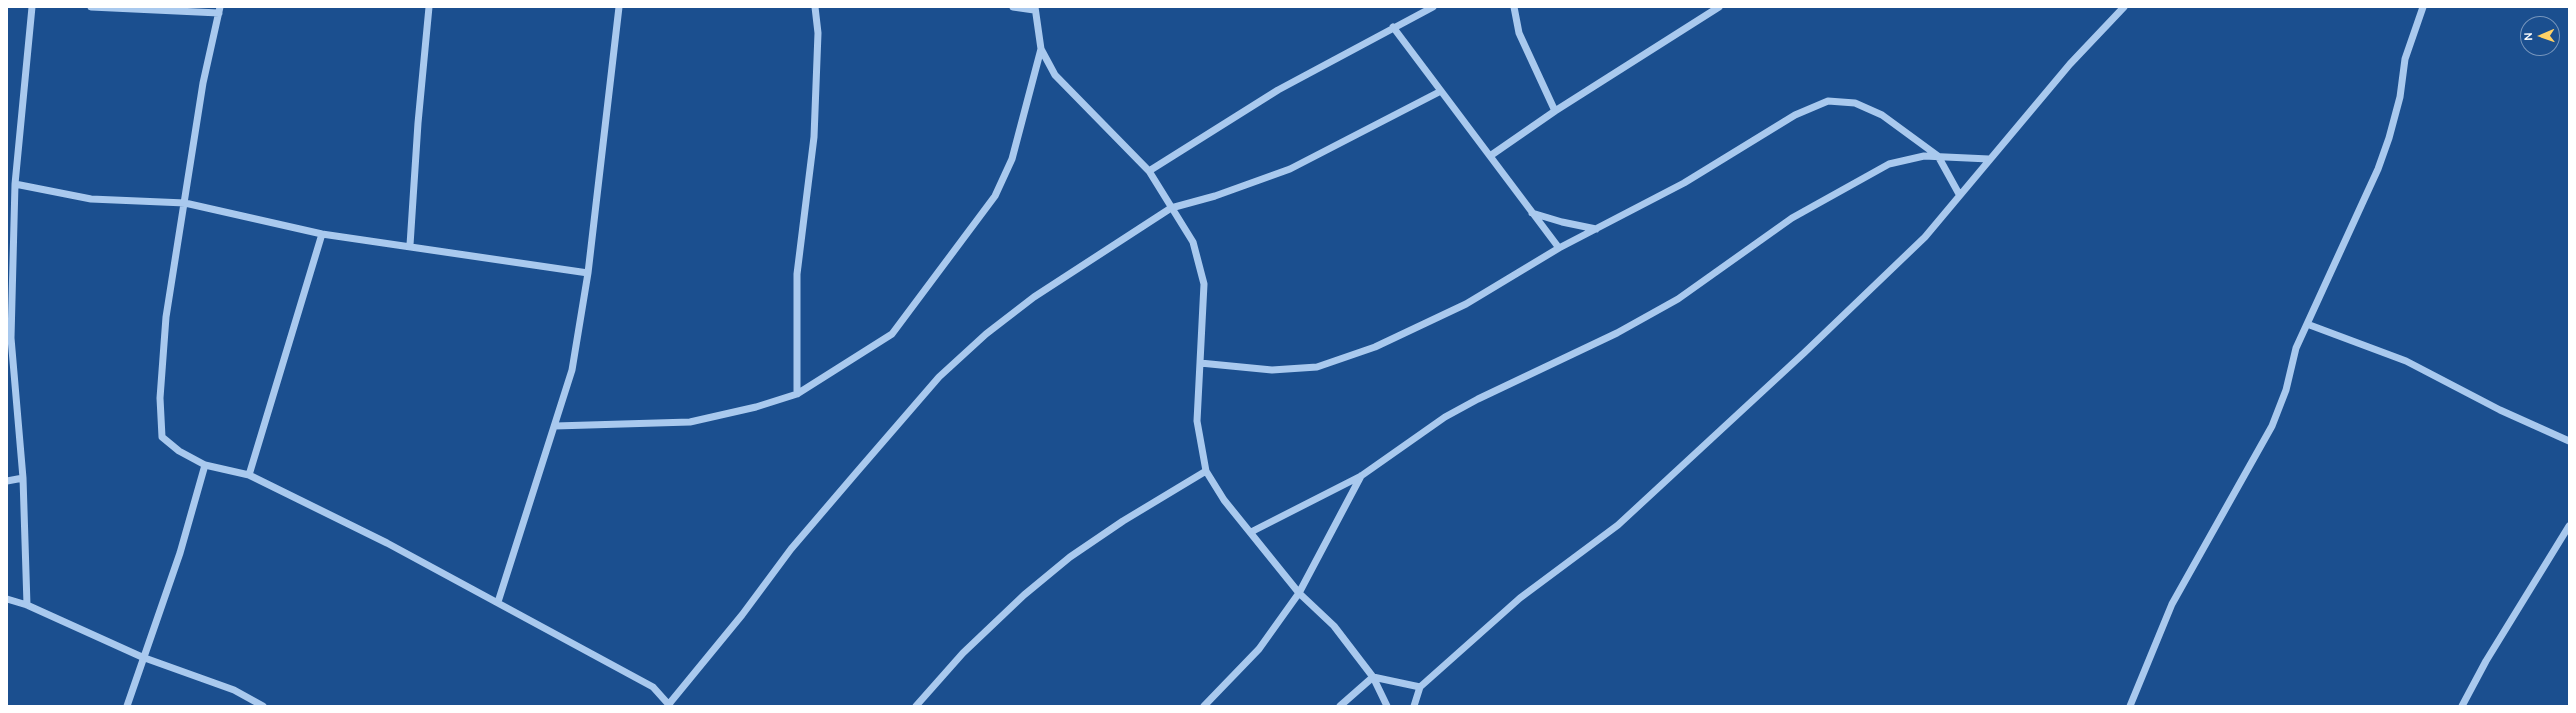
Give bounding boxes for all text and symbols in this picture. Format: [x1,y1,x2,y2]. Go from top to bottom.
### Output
north arrow [2520,16,2560,56]
text: N [2521,32,2536,41]

